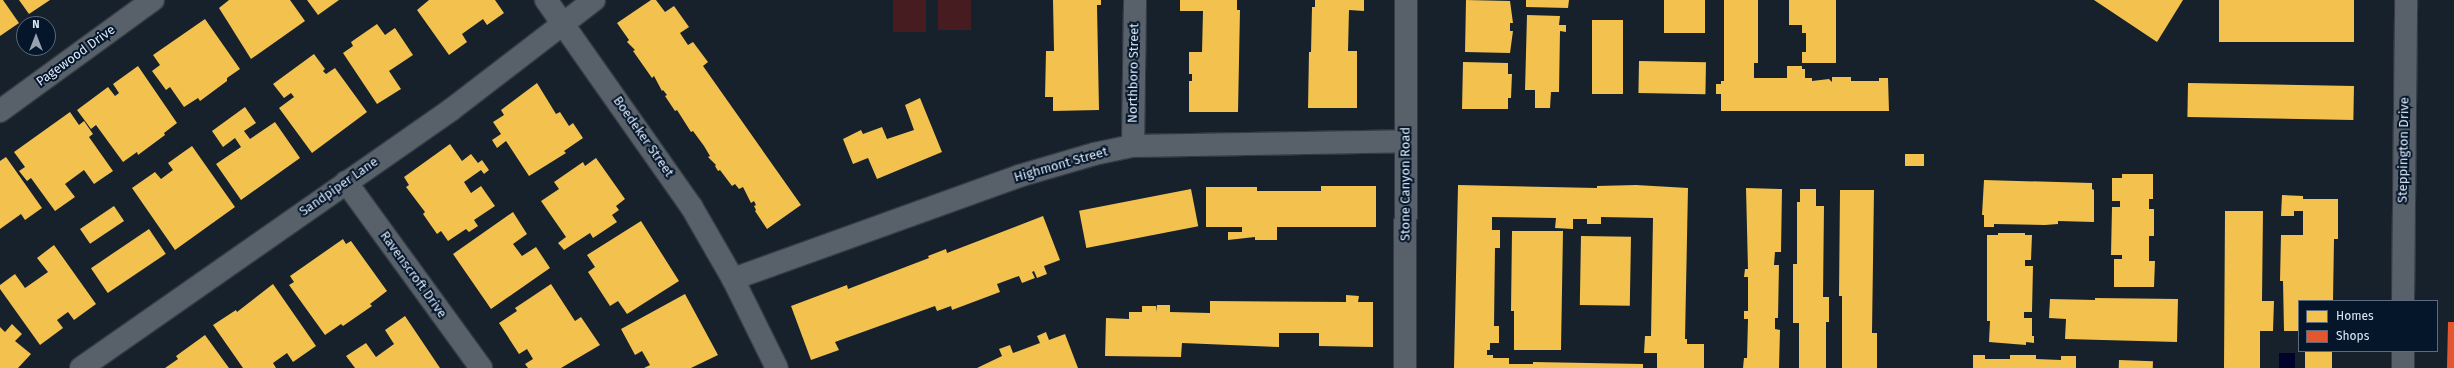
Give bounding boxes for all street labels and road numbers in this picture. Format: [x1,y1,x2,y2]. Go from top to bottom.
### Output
street label: Pagewood Drive [34,22,118,90]
street label: Northboro Street [1125,23,1143,123]
street label: Boedeker Street [609,94,677,180]
street label: Steppington Drive [2395,97,2413,203]
street label: Stone Canyon Road [1398,127,1414,241]
street label: Highmont Street [1012,144,1110,186]
street label: Sandpiper Lane [297,154,381,220]
street label: Ravenscroft Drive [376,229,450,321]

